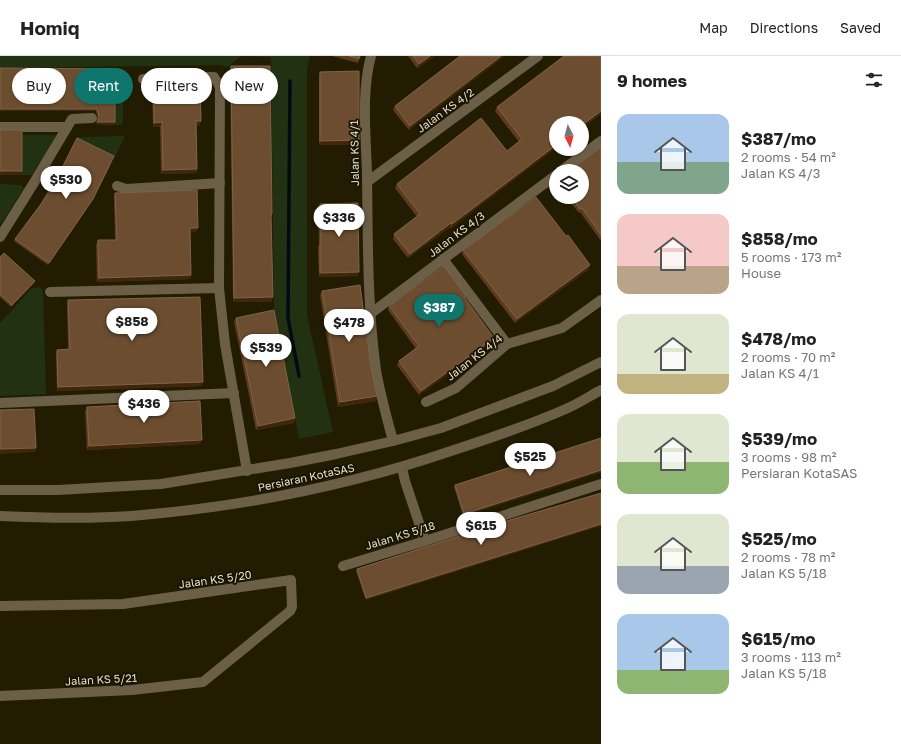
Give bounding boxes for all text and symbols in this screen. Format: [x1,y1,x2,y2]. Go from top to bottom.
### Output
text: Homiq [20,16,79,39]
text: Map [699,19,728,36]
text: Directions [750,19,818,36]
text: Saved [840,19,881,36]
chip: Buy [12,68,66,104]
chip: Rent [74,68,133,104]
chip: Filters [141,68,212,104]
chip: New [220,68,278,104]
icon: filters [863,69,885,91]
text: 9 homes [617,70,687,91]
street label: Jalan KS 4/2 [414,85,476,135]
north arrow [549,116,589,156]
map controls [549,116,589,204]
street label: Jalan KS 4/1 [347,120,361,186]
text: $387/mo [741,128,816,149]
icon: home [649,130,697,178]
text: 2 rooms · 54 m² [741,149,836,165]
button: layers [549,164,589,204]
text: Jalan KS 4/3 [741,165,820,181]
pin: $530 [42,166,90,200]
text: $530 [49,171,83,187]
pin: $336 [315,204,363,238]
text: $336 [323,209,355,225]
street label: Jalan KS 4/3 [425,209,487,259]
text: $858/mo [741,228,818,249]
icon: home [649,230,697,278]
text: 5 rooms · 173 m² [741,249,841,265]
text: House [741,265,781,281]
pin: $387 [415,294,463,328]
text: $387 [423,299,455,315]
pin: $858 [108,308,156,342]
pin: $478 [325,309,373,343]
text: $858 [115,313,149,329]
text: $478 [333,314,365,330]
text: $478/mo [741,328,816,349]
icon: home [649,330,697,378]
street label: Jalan KS 4/4 [443,331,505,383]
pin: $539 [242,334,290,368]
text: $539 [250,339,282,355]
text: 2 rooms · 70 m² [741,349,836,365]
text: Jalan KS 4/1 [741,365,819,381]
pin: $436 [120,390,168,424]
text: $436 [127,395,161,411]
text: $539/mo [741,428,817,449]
icon: home [649,430,697,478]
pin: $525 [506,443,554,477]
text: $525 [514,448,546,464]
text: 3 rooms · 98 m² [741,449,836,465]
street label: Persiaran KotaSAS [256,460,356,494]
text: Persiaran KotaSAS [741,465,857,481]
pin: $615 [457,512,505,546]
text: $615 [465,517,497,533]
street label: Jalan KS 5/18 [363,518,437,552]
text: $525/mo [741,528,817,549]
icon: home [649,530,697,578]
text: 2 rooms · 78 m² [741,549,835,565]
text: Jalan KS 5/18 [741,565,827,581]
street label: Jalan KS 5/20 [178,567,253,591]
text: $615/mo [741,628,816,649]
icon: home [649,630,697,678]
text: 3 rooms · 113 m² [741,649,841,665]
text: Jalan KS 5/18 [741,665,827,681]
street label: Jalan KS 5/21 [65,671,137,687]

